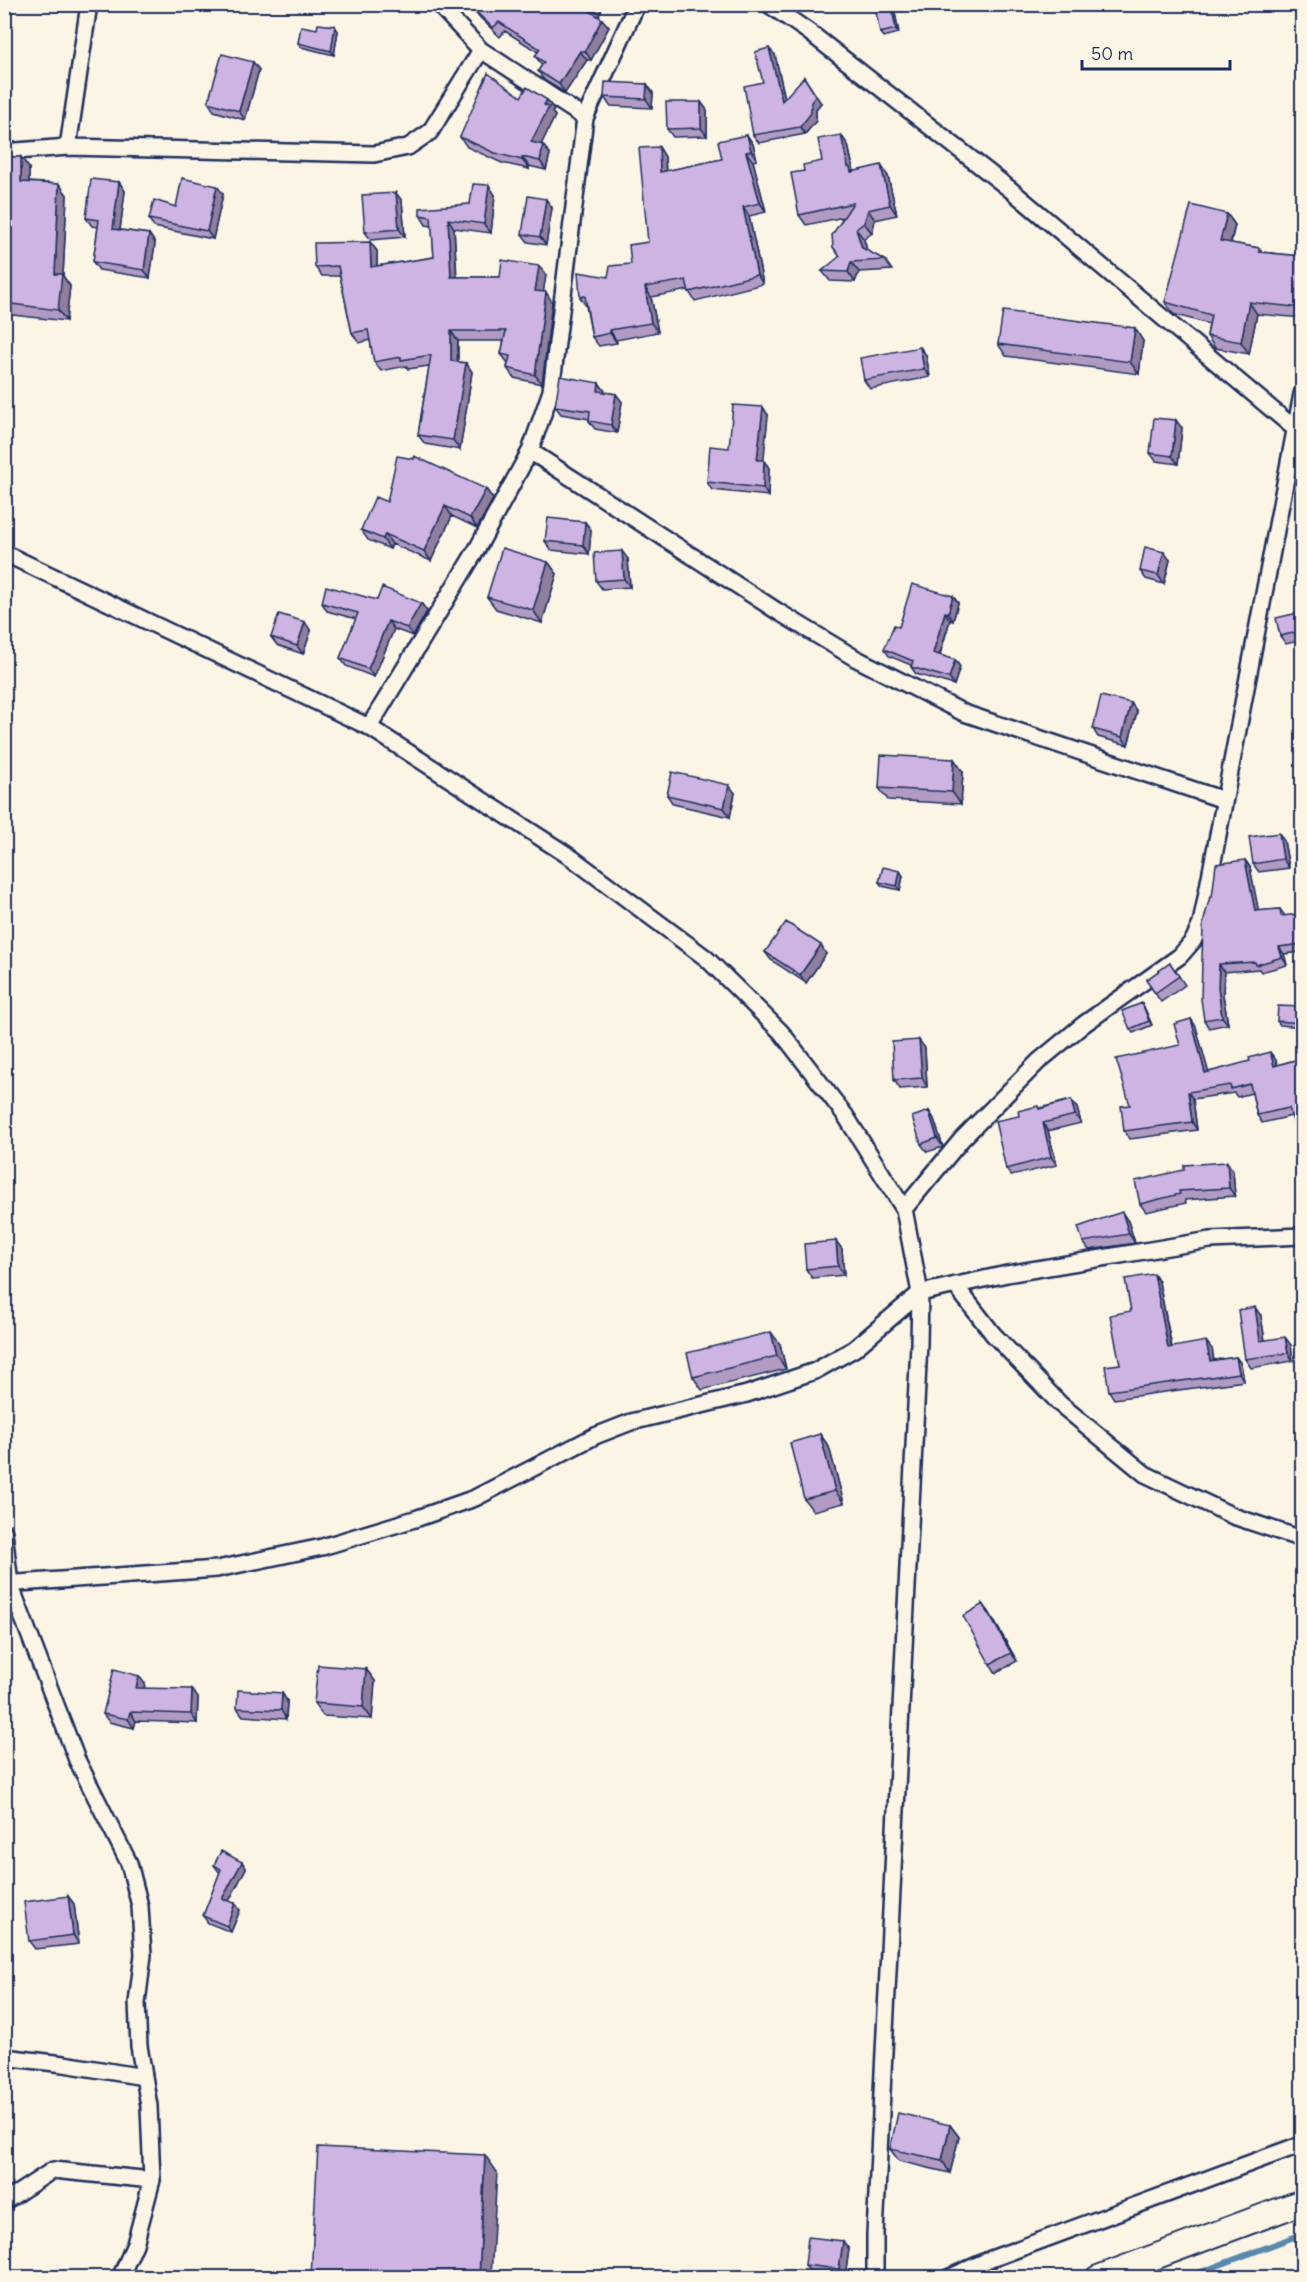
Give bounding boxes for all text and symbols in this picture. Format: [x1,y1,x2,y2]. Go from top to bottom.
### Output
scale bar [1082,33,1230,71]
text: 50 m [1091,42,1133,65]

